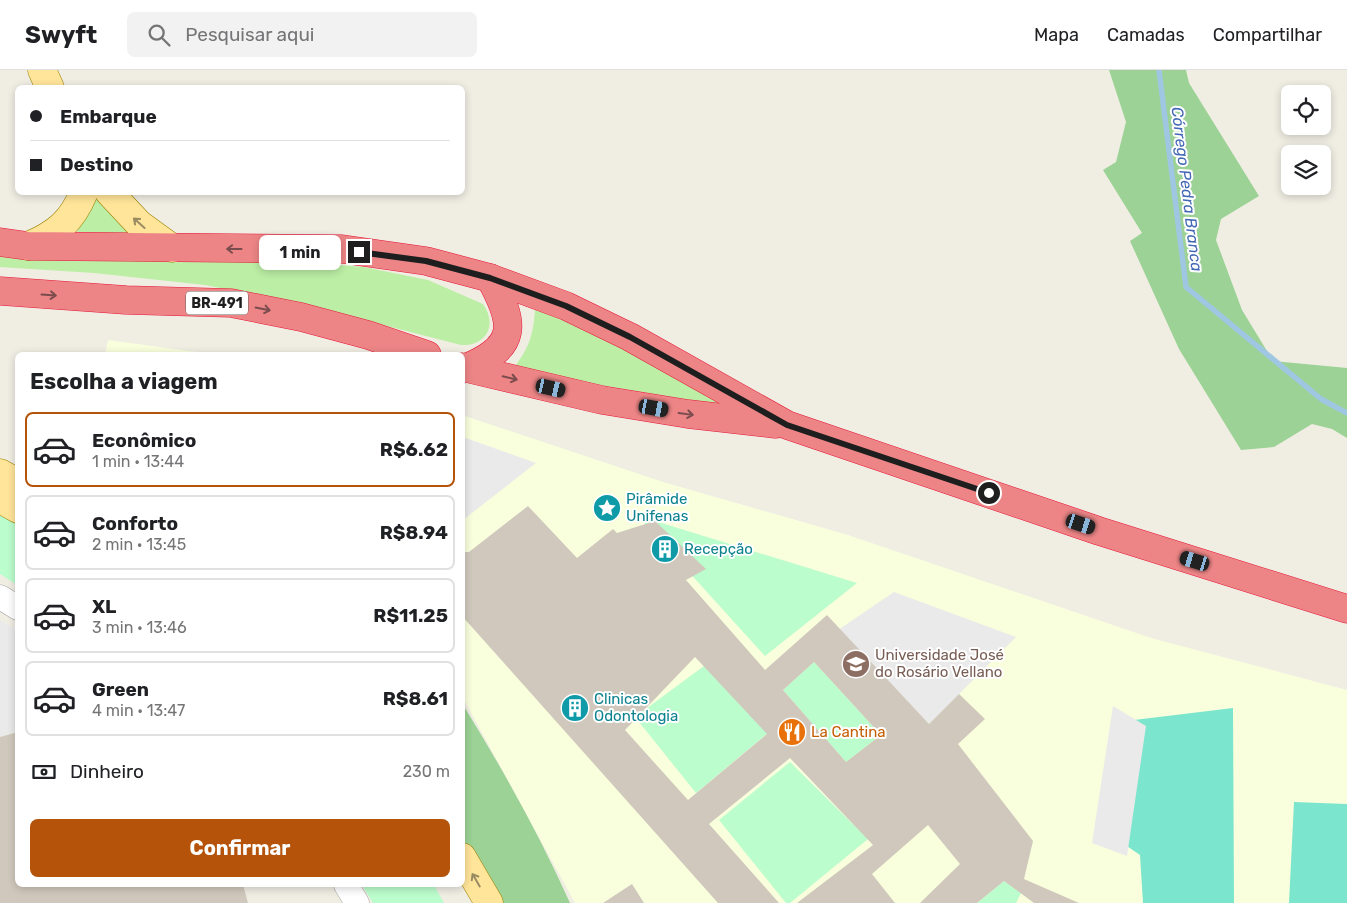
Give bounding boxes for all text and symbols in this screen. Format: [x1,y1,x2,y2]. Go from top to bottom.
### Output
search box [127,12,477,57]
text: Swyft [25,21,97,49]
icon: search [145,21,173,49]
text: Pesquisar aqui [185,23,314,46]
text: Mapa [1034,24,1079,46]
text: Camadas [1107,24,1185,46]
text: Compartilhar [1213,24,1322,46]
map controls [1281,85,1331,195]
button: locate [1281,85,1331,135]
text: Embarque [60,105,157,128]
water label: Córrego Pedra Branca [1167,106,1207,272]
button: layers [1281,145,1331,195]
text: Destino [60,153,133,176]
one-way arrow [132,217,145,228]
callout: 1 min [259,234,342,270]
route end [348,241,370,263]
text: 1 min [280,243,320,262]
one-way arrow [226,244,242,254]
one-way arrow [40,290,56,299]
road number: BR-491 [186,292,248,314]
one-way arrow [254,305,270,315]
text: Escolha a viagem [30,368,218,395]
one-way arrow [501,374,517,383]
car [534,377,567,399]
car [637,398,670,418]
one-way arrow [678,409,694,419]
icon: car [32,427,77,472]
text: Econômico [92,429,196,452]
text: R$6.62 [380,438,448,461]
text: 1 min · 13:44 [92,452,184,471]
route start [978,482,1000,504]
place label: Pirâmide Unifenas [626,490,689,525]
place icon: Pirâmide Unifenas [592,493,622,523]
icon: car [32,510,77,555]
text: Conforto [92,512,178,535]
car [1064,512,1097,536]
text: R$8.94 [380,521,448,544]
building icon: Recepção [650,534,680,564]
text: 2 min · 13:45 [92,535,186,554]
place label: Recepção [684,540,753,558]
car [1178,549,1211,573]
icon: car [32,593,77,638]
text: XL [92,595,116,618]
text: R$11.25 [373,604,448,627]
text: 3 min · 13:46 [92,618,187,637]
place label: Universidade José do Rosário Vellano [875,646,1004,681]
school or university icon: Universidade José do Rosário Vellano [841,649,871,679]
icon: car [32,676,77,721]
text: Green [92,678,149,701]
text: R$8.61 [383,687,448,710]
place label: Clinicas Odontologia [594,690,678,725]
building icon: Clinicas Odontologia [560,693,590,723]
text: 4 min · 13:47 [92,701,185,720]
restaurant icon: La Cantina [777,717,807,747]
place label: La Cantina [811,723,886,741]
icon: cash [30,758,58,786]
text: Dinheiro [70,760,144,783]
text: 230 m [403,762,450,781]
button: Confirmar [30,819,450,877]
one-way arrow [470,873,480,887]

